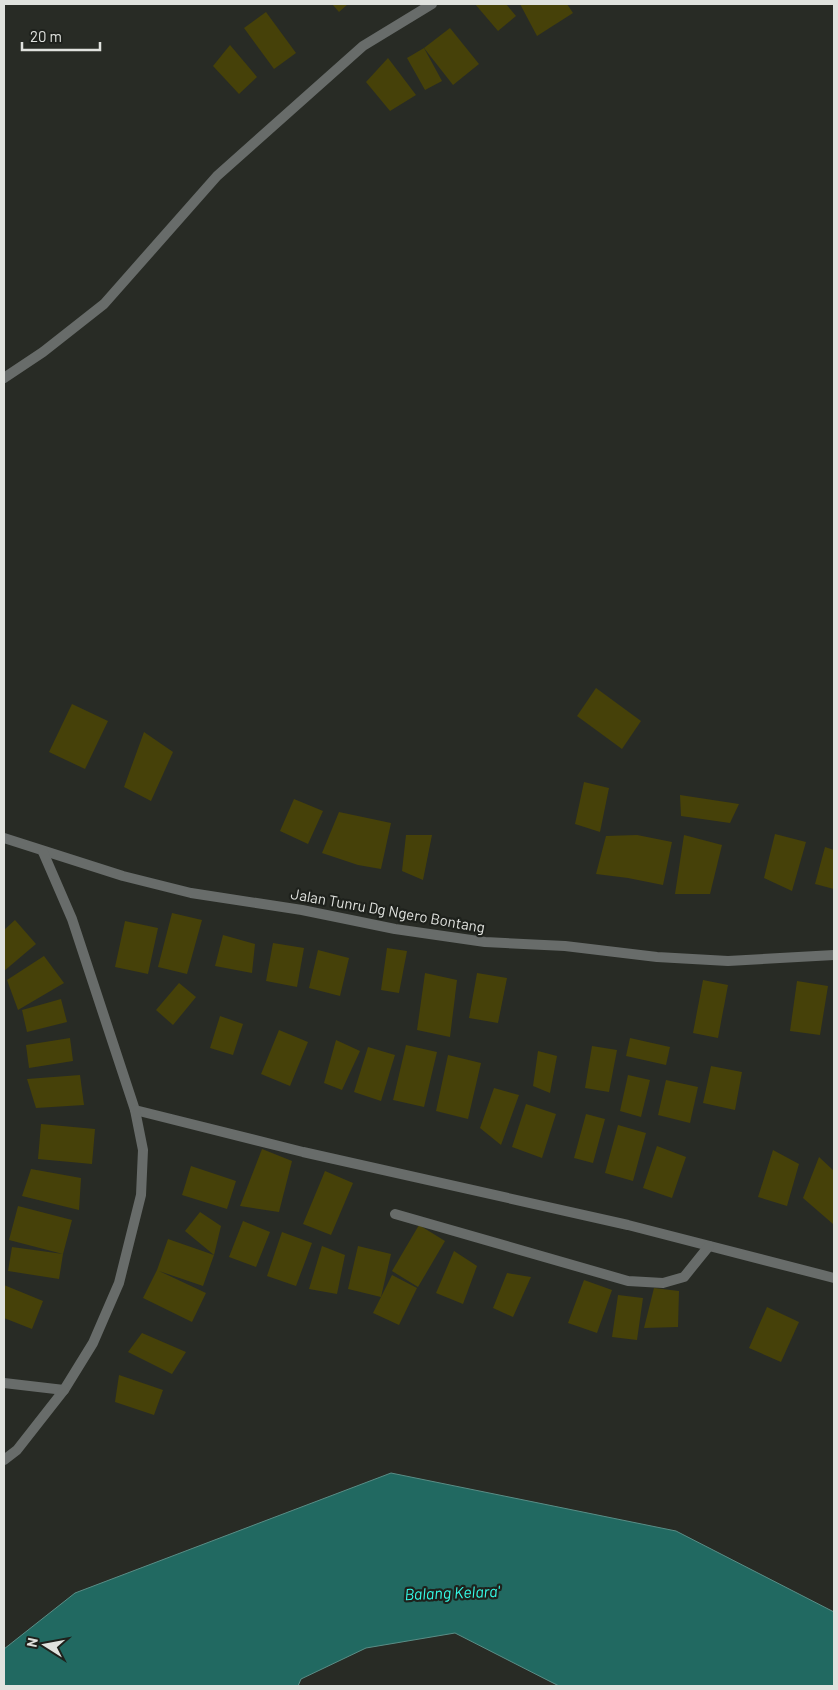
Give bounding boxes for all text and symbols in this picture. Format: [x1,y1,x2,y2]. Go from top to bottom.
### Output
scale bar [22,20,100,52]
text: 20 m [30,27,62,45]
street label: Jalan Tunru Dg Ngero Bontang [290,884,486,936]
water label: Balang Kelara' [404,1581,501,1603]
north arrow [20,1620,70,1670]
text: N [23,1636,41,1649]

